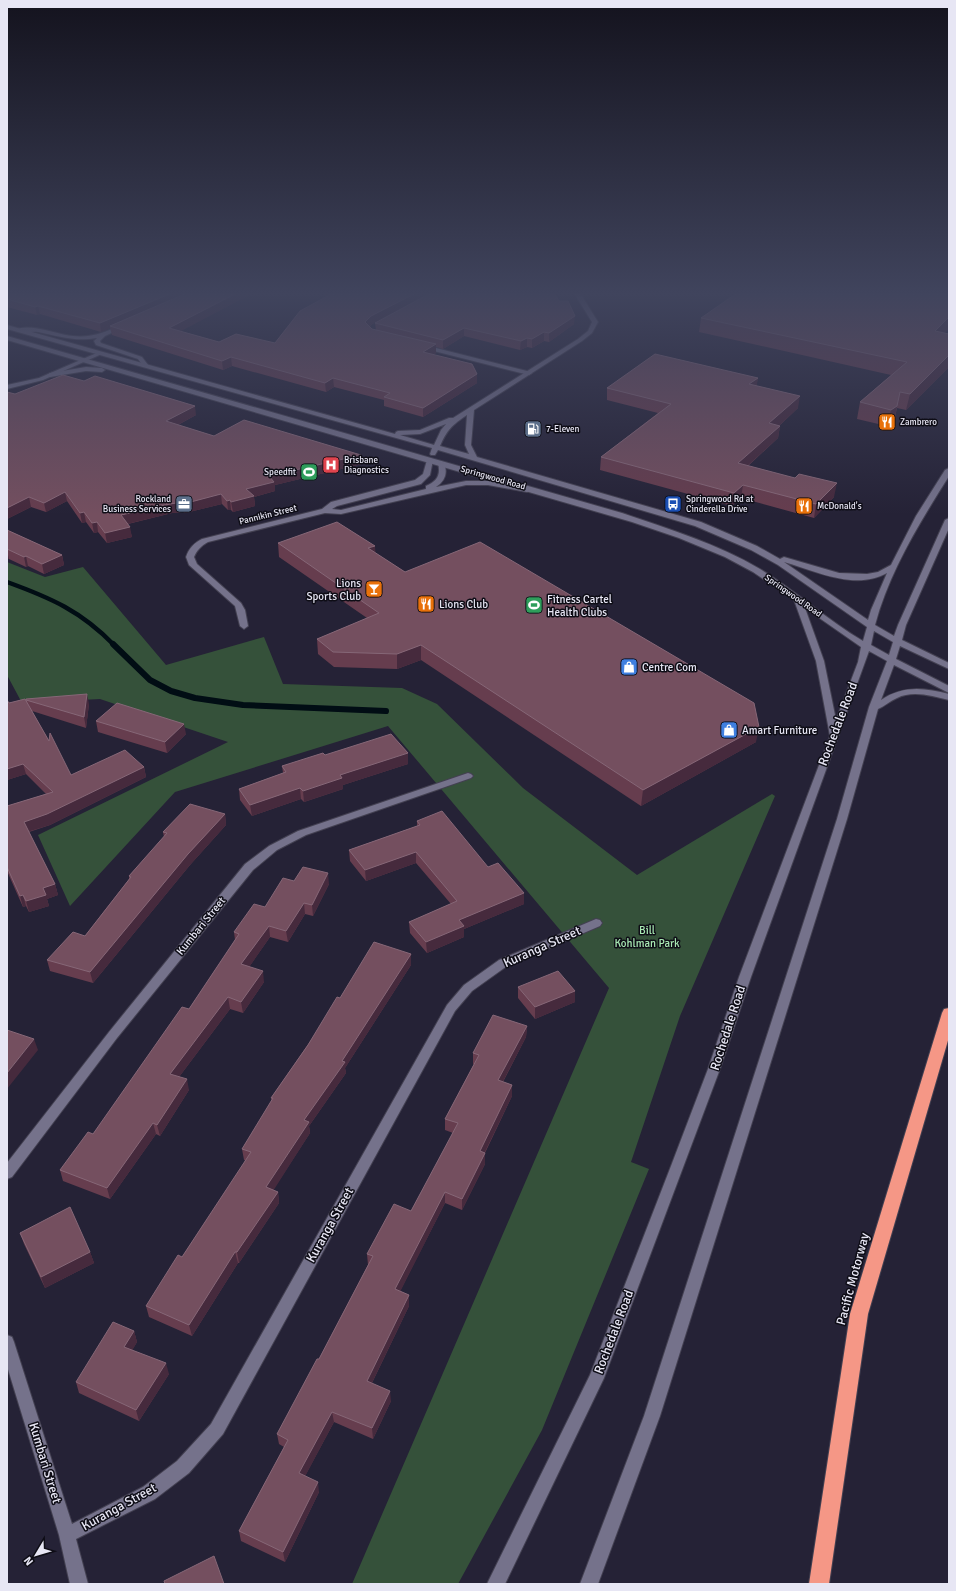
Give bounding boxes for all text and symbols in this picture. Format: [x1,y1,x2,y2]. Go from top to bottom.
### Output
restaurant icon: Zambrero [877,412,897,432]
place label: Zambrero [900,417,937,428]
fuel station icon: 7-Eleven [523,419,543,439]
place label: 7-Eleven [546,424,580,435]
hospital icon: Brisbane Diagnostics [321,455,341,475]
place label: Brisbane Diagnostics [344,455,389,476]
sports icon: Speedfit [299,462,319,482]
street label: Springwood Road [459,463,527,493]
place label: Speedfit [264,467,296,478]
place label: Rockland Business Services [103,494,171,515]
office icon: Rockland Business Services [174,494,194,514]
bus stop icon: Springwood Rd at Cinderella Drive [663,494,683,514]
place label: Springwood Rd at Cinderella Drive [686,494,753,515]
restaurant icon: McDonald's [794,496,814,516]
place label: McDonald's [817,501,862,512]
street label: Pannikin Street [238,503,298,527]
street label: Springwood Road [762,572,824,620]
place label: Lions Sports Club [306,577,361,603]
bar icon: Lions Sports Club [364,579,384,599]
place label: Fitness Cartel Health Clubs [547,593,612,619]
restaurant icon: Lions Club [416,594,436,614]
sports icon: Fitness Cartel Health Clubs [524,595,544,615]
place label: Lions Club [439,598,488,611]
shop icon: Centre Com [619,657,639,677]
place label: Centre Com [642,661,697,674]
street label: Rochedale Road [815,680,861,768]
shop icon: Amart Furniture [719,720,739,740]
place label: Amart Furniture [742,724,817,737]
street label: Kumbari Street [174,894,228,958]
street label: Kuranga Street [501,923,584,971]
park label: Bill Kohlman Park [614,924,680,950]
street label: Rochedale Road [707,983,749,1073]
street label: Kuranga Street [303,1184,357,1265]
street label: Pacific Motorway [833,1231,873,1327]
street label: Rochedale Road [591,1288,637,1376]
street label: Kumbari Street [25,1421,65,1506]
street label: Kuranga Street [79,1480,160,1534]
north arrow [16,1535,56,1575]
text: N [21,1554,36,1568]

